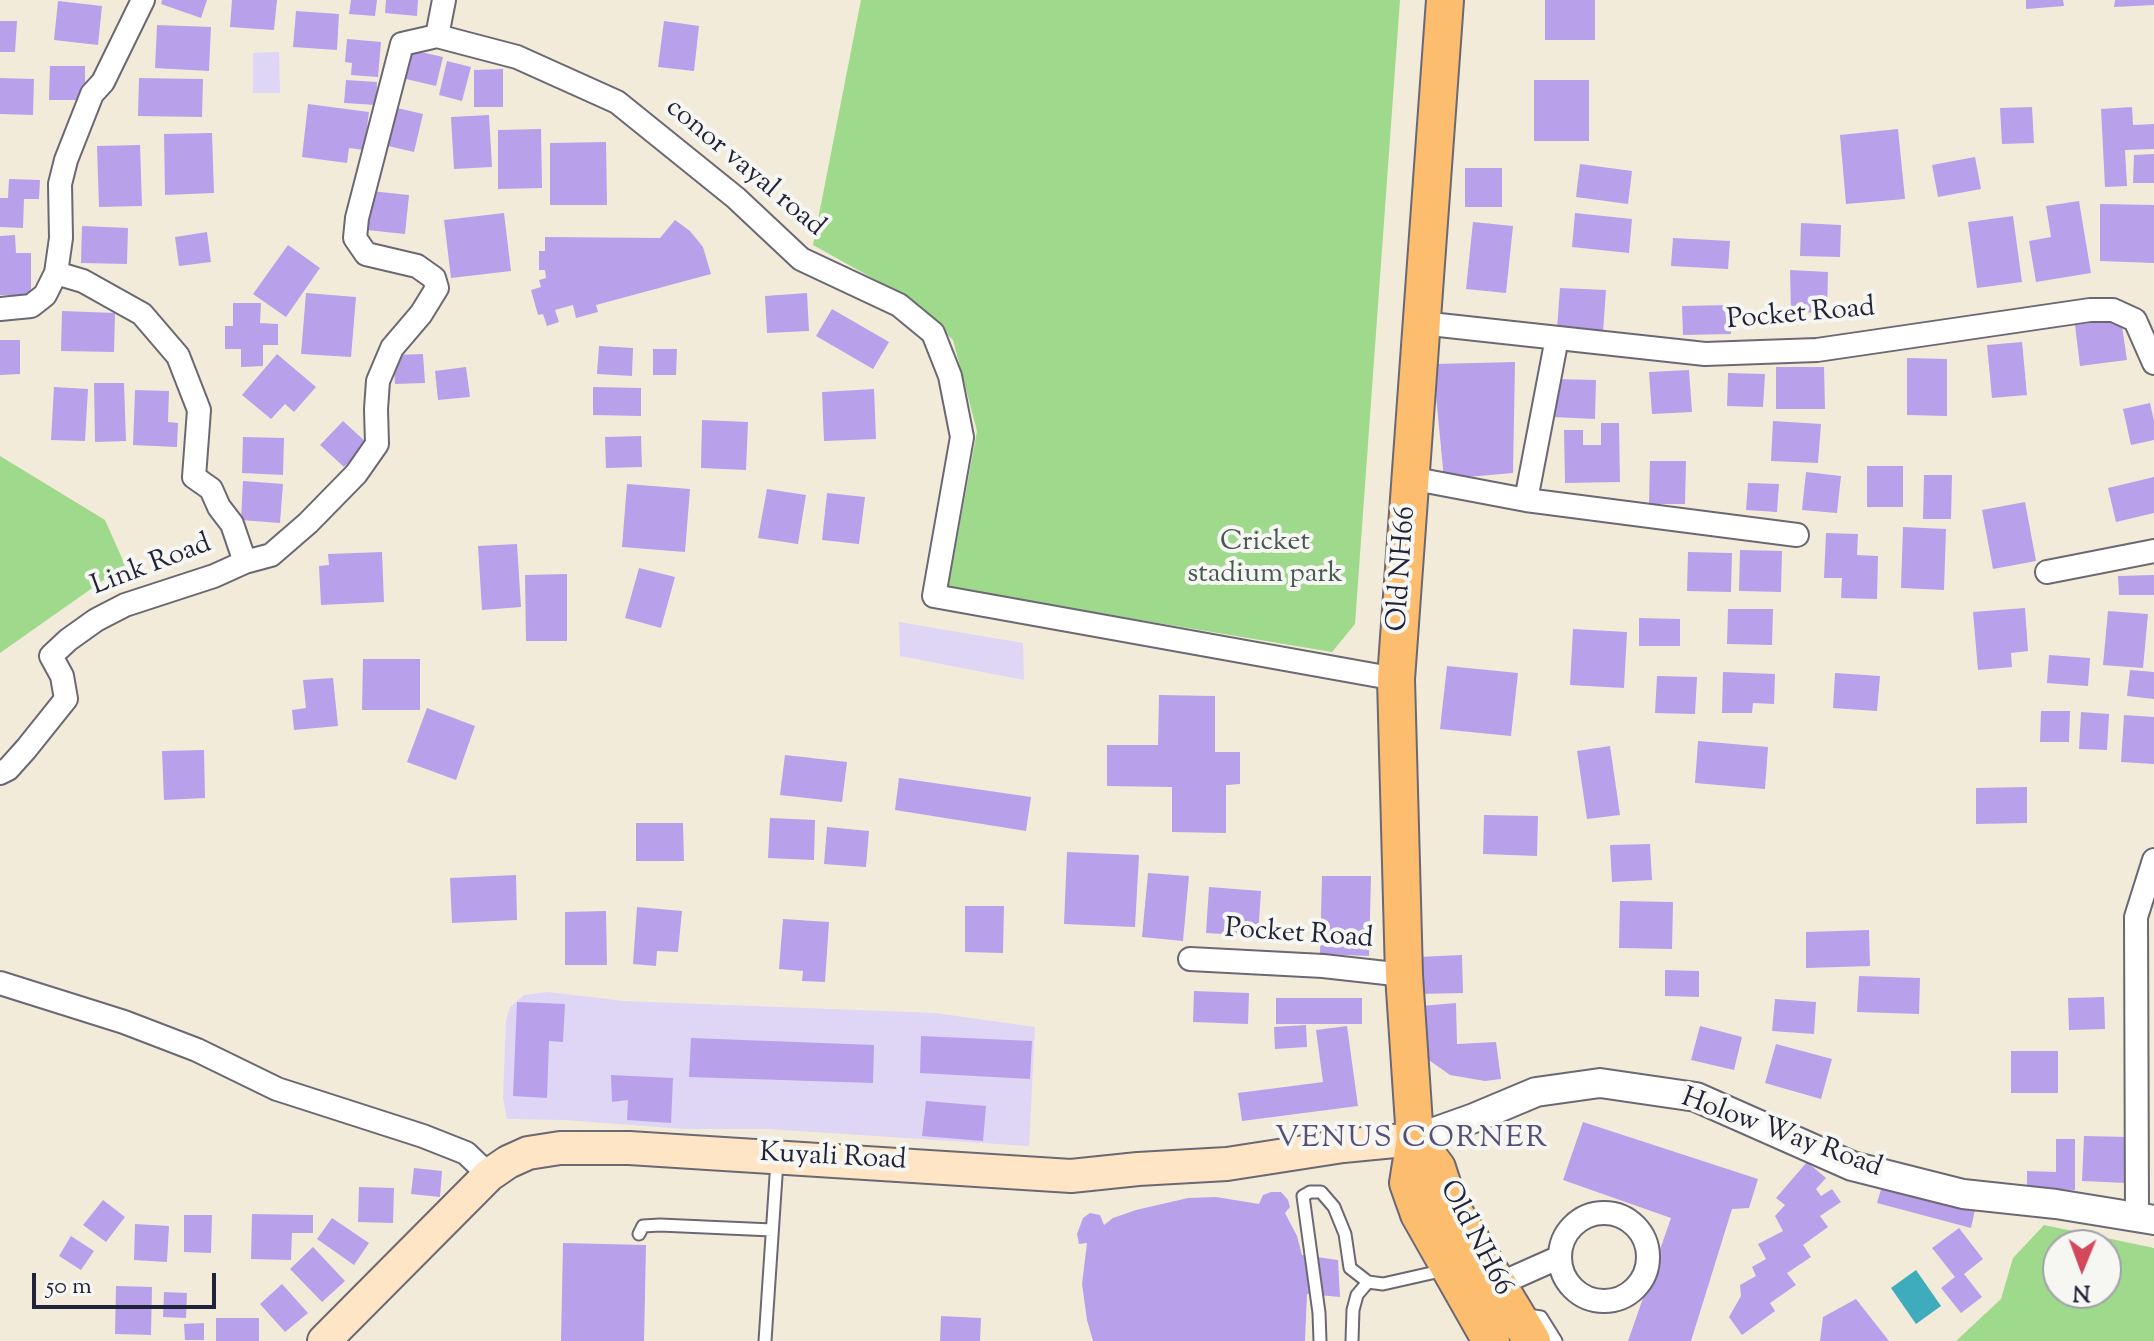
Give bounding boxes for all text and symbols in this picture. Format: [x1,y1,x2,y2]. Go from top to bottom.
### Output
street label: conor vayal road [657,93,831,245]
street label: Pocket Road [1726,293,1876,339]
street label: Old NH66 [1383,505,1425,633]
park label: Cricket stadium park [1187,527,1343,593]
street label: Link Road [87,529,217,605]
street label: Pocket Road [1224,914,1374,958]
street label: Holow Way Road [1676,1083,1886,1187]
district label: VENUS CORNER [1275,1123,1549,1159]
street label: Kuyali Road [759,1138,907,1180]
street label: Old NH66 [1430,1176,1518,1302]
north arrow [2042,1229,2122,1309]
scale bar [36,1257,220,1307]
text: 50 m [46,1270,92,1304]
text: N [2073,1275,2091,1307]

